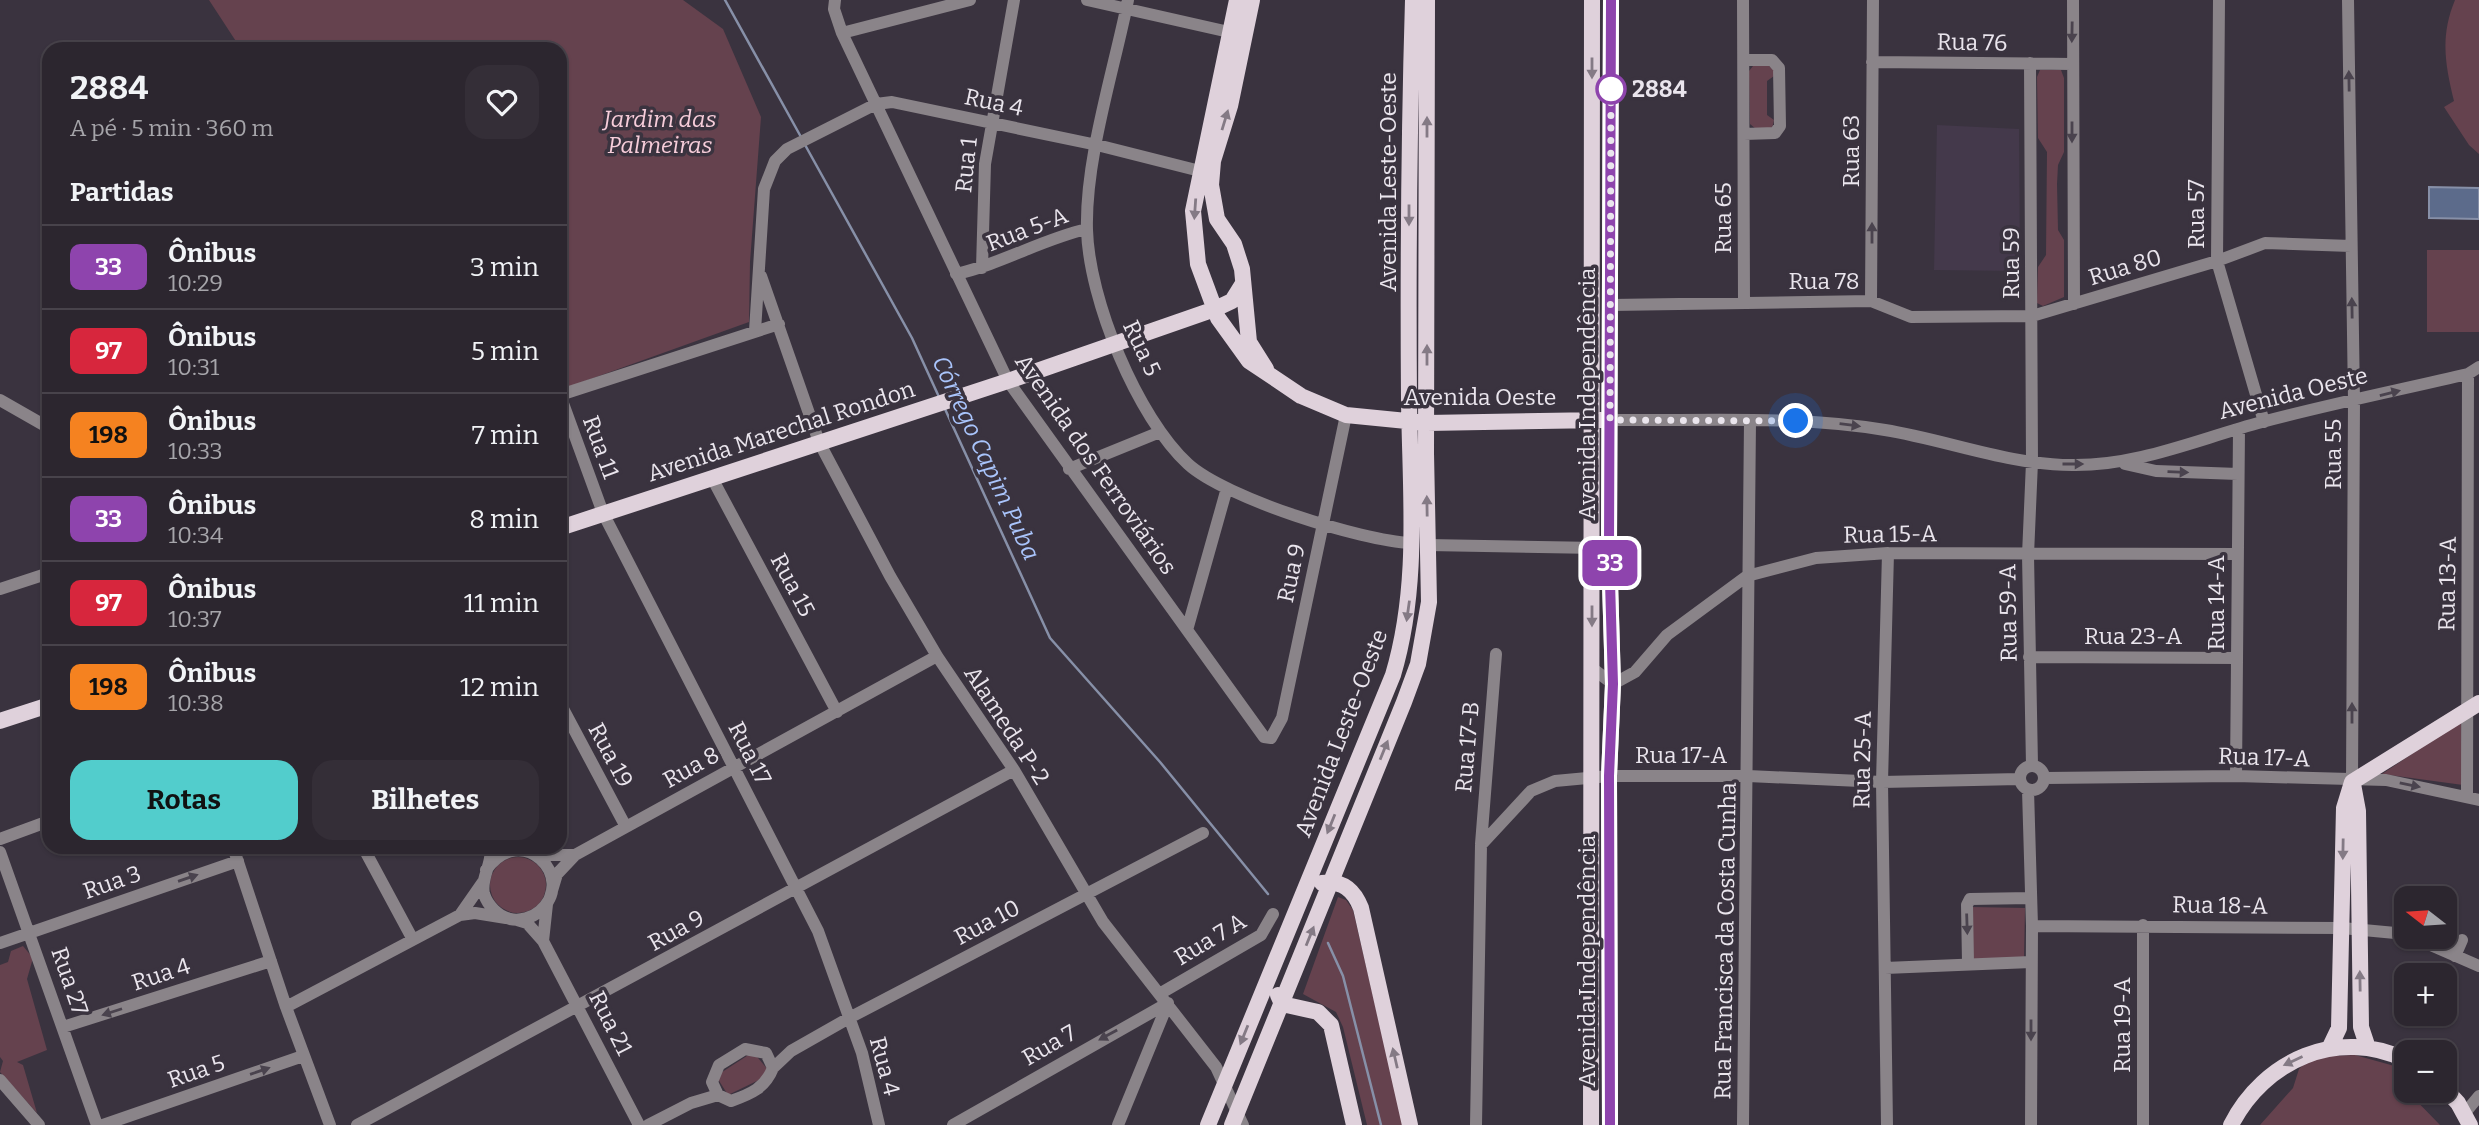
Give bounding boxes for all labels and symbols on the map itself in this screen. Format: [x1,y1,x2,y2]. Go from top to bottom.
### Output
one-way arrow [2067,21,2078,43]
street label: Rua 76 [1936,27,2008,57]
one-way arrow [1586,57,1598,79]
one-way arrow [2343,70,2355,92]
street label: Avenida Leste-Oeste [1374,72,1402,292]
marker: 2884 [1596,74,1626,104]
place label: 2884 [1632,75,1687,103]
street label: Rua 4 [962,82,1027,122]
park label: Jardim das Palmeiras [602,105,717,159]
one-way arrow [1221,109,1231,130]
street label: Rua 63 [1837,115,1865,187]
one-way arrow [1421,116,1433,138]
one-way arrow [2066,121,2078,143]
street label: Rua 1 [949,135,983,194]
street label: Rua 57 [2182,179,2210,249]
street label: Rua 65 [1709,182,1737,254]
one-way arrow [1189,199,1200,221]
street label: Rua 5-A [982,201,1072,257]
one-way arrow [1403,204,1415,226]
one-way arrow [1866,222,1878,244]
street label: Rua 59 [1997,227,2025,299]
street label: Rua 80 [2085,243,2165,291]
street label: Avenida Independência [1573,267,1601,520]
street label: Rua 78 [1788,267,1860,295]
one-way arrow [2346,297,2358,319]
street label: Rua 5 [1117,316,1167,380]
one-way arrow [1421,343,1433,365]
street label: Avenida dos Ferroviários [1009,348,1183,580]
water label: Córrego Capim Puba [926,352,1046,564]
street label: Avenida Oeste [2216,361,2370,425]
street label: Avenida Marechal Rondon [644,374,919,488]
street label: Avenida Oeste [1404,383,1556,411]
one-way arrow [2379,387,2401,398]
your location [1778,403,1813,438]
street label: Rua 11 [577,412,625,483]
street label: Rua 55 [2319,419,2347,489]
one-way arrow [1839,420,1861,431]
one-way arrow [2063,459,2085,470]
one-way arrow [2167,466,2189,477]
one-way arrow [1421,495,1433,517]
street label: Rua 15-A [1843,519,1938,549]
street label: Rua 13-A [2432,536,2462,632]
line badge: 33 [1578,540,1642,586]
street label: Rua 9 [1271,541,1311,605]
street label: Rua 15 [765,548,821,622]
street label: Rua 14-A [2202,555,2230,651]
street label: Rua 59-A [1993,563,2023,662]
one-way arrow [1402,600,1413,622]
one-way arrow [1586,606,1598,628]
street label: Rua 23-A [2084,622,2183,650]
street label: Avenida Leste-Oeste [1289,625,1393,841]
street label: Alameda P-2 [958,661,1056,789]
street label: Rua 17-B [1449,700,1485,794]
one-way arrow [2346,702,2358,724]
street label: Rua 25-A [1847,710,1877,809]
street label: Rua 17 [722,717,778,790]
street label: Rua 19 [582,718,640,792]
street label: Rua 8 [658,740,724,794]
one-way arrow [1379,740,1390,761]
street label: Rua 17-A [1635,741,1728,769]
street label: Rua 17-A [2217,741,2311,773]
one-way arrow [2399,779,2421,790]
street label: Rua Francisca da Costa Cunha [1708,782,1742,1100]
one-way arrow [1326,814,1337,835]
street label: Avenida Independência [1573,834,1601,1087]
one-way arrow [2338,838,2349,860]
street label: Rua 3 [79,859,145,905]
one-way arrow [178,872,199,883]
north arrow [2394,886,2457,948]
street label: Rua 18-A [2172,890,2269,920]
street label: Rua 10 [949,893,1025,951]
street label: Rua 9 [643,903,709,957]
street label: Rua 7 A [1169,906,1252,971]
one-way arrow [1962,914,1973,936]
one-way arrow [1305,925,1316,946]
street label: Rua 27 [45,943,95,1019]
street label: Rua 4 [128,951,194,997]
one-way arrow [2355,970,2366,992]
street label: Rua 19-A [2108,977,2136,1073]
street label: Rua 21 [583,986,639,1060]
one-way arrow [102,1007,123,1018]
street label: Rua 7 [1017,1018,1081,1072]
one-way arrow [2025,1019,2037,1041]
one-way arrow [1239,1024,1250,1045]
one-way arrow [1099,1029,1118,1041]
street label: Rua 4 [864,1034,906,1099]
one-way arrow [1389,1047,1400,1069]
street label: Rua 5 [164,1048,228,1094]
one-way arrow [2283,1055,2303,1067]
one-way arrow [250,1065,271,1076]

